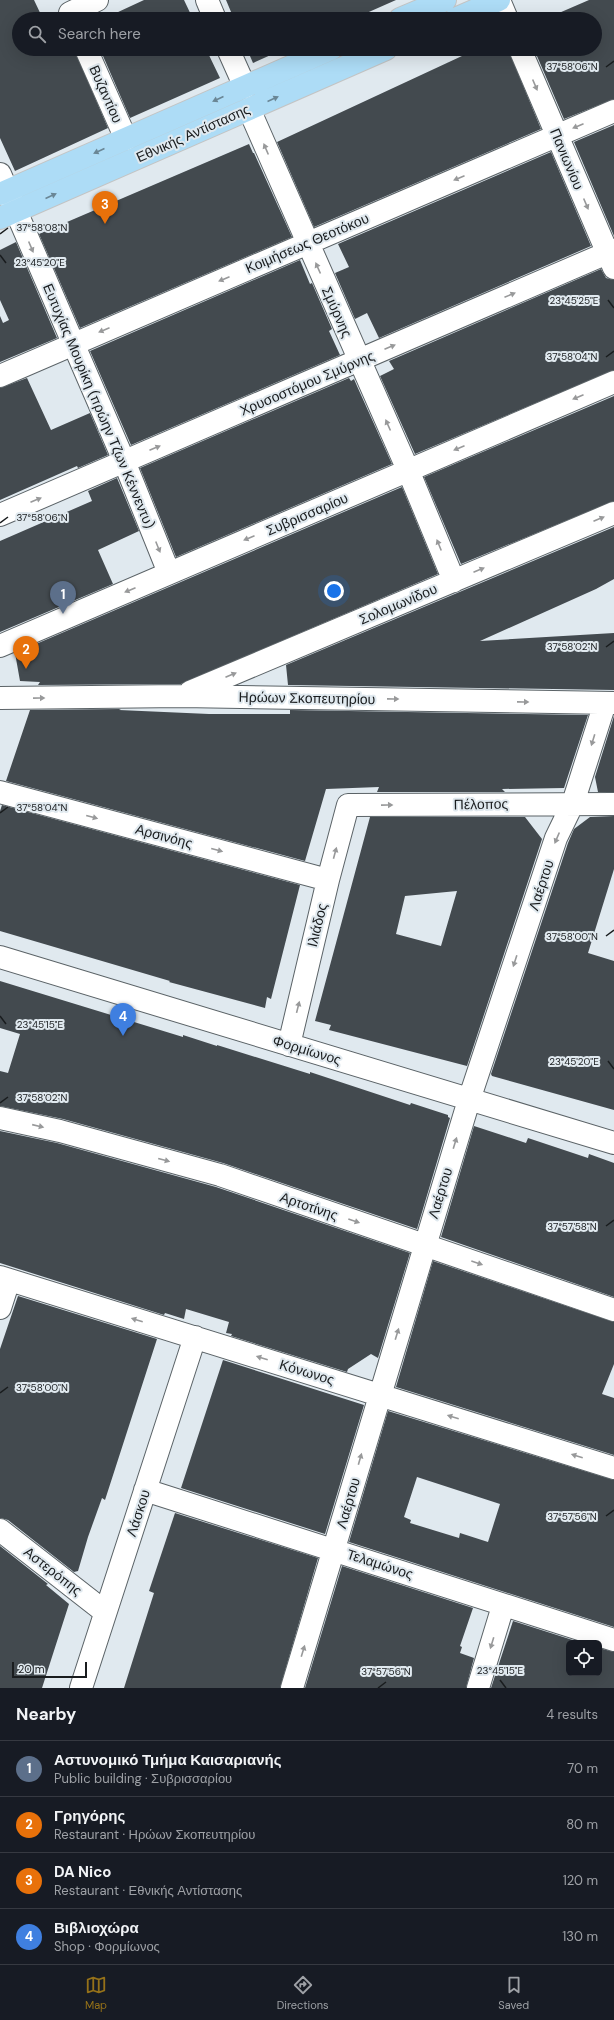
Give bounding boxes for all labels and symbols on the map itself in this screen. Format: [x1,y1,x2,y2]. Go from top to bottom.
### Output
text: 37°58'06"N [546,60,598,73]
street label: Βυζαντίου [85,62,127,126]
one-way arrow [532,79,538,90]
one-way arrow [267,95,279,101]
one-way arrow [213,96,224,102]
street label: Εθνικής Αντίστασης [133,100,253,166]
one-way arrow [573,123,584,129]
street label: Πανιωνίου [546,126,588,192]
one-way arrow [263,142,269,154]
one-way arrow [94,148,105,154]
one-way arrow [452,175,464,181]
pin: 3 [92,191,118,224]
one-way arrow [45,192,57,199]
one-way arrow [584,199,590,211]
street label: Κοιμήσεως Θεοτόκου [242,209,372,277]
text: 37°58'08"N [16,221,68,234]
one-way arrow [28,241,34,252]
text: 23°45'20"E [15,256,65,269]
one-way arrow [315,262,321,274]
one-way arrow [218,276,229,282]
street label: Ευτυχίας Μουρίκη (πρώην Τζων Κέννεντυ) [39,281,159,531]
street label: Σμύρνης [318,284,356,340]
one-way arrow [504,292,516,298]
text: 23°45'25"E [550,294,599,307]
one-way arrow [98,328,110,334]
one-way arrow [385,343,397,349]
street label: Χρυσοστόμου Σμύρνης [237,346,377,420]
text: 37°58'04"N [546,350,598,363]
one-way arrow [573,394,584,400]
one-way arrow [385,420,391,431]
one-way arrow [150,445,161,451]
one-way arrow [452,446,464,452]
street label: Συβρισσαρίου [263,489,351,539]
one-way arrow [30,496,42,502]
text: 37°58'06"N [16,511,68,524]
one-way arrow [593,516,605,523]
one-way arrow [243,536,255,542]
one-way arrow [436,539,442,550]
one-way arrow [156,541,162,553]
one-way arrow [474,567,485,573]
street label: Σολομωνίδου [356,579,440,629]
pin: 1 [50,581,76,614]
your location [324,581,344,601]
one-way arrow [123,587,135,593]
pin: 2 [13,636,39,669]
text: 37°58'02"N [547,640,597,653]
one-way arrow [225,672,236,678]
street label: Ηρώων Σκοπευτηρίου [238,688,376,708]
one-way arrow [33,695,46,701]
one-way arrow [387,696,400,702]
one-way arrow [517,698,529,705]
one-way arrow [590,734,596,746]
street label: Πέλοπος [454,795,509,813]
text: 37°58'04"N [16,801,68,814]
one-way arrow [381,802,394,808]
one-way arrow [86,814,98,820]
street label: Αρσινόης [133,820,195,852]
one-way arrow [553,833,559,845]
one-way arrow [333,847,339,860]
one-way arrow [211,848,224,854]
street label: Λαέρτου [524,857,558,913]
street label: Ιλιάδος [303,901,331,949]
text: 37°58'00"N [546,930,598,943]
one-way arrow [512,956,518,968]
one-way arrow [295,1000,301,1013]
pin: 4 [110,1003,136,1036]
text: 23°45'15"E [17,1018,63,1031]
street label: Φορμίωνος [271,1031,344,1069]
text: 23°45'20"E [549,1055,599,1068]
text: 37°58'02"N [17,1091,67,1104]
one-way arrow [32,1124,44,1130]
one-way arrow [452,1137,458,1149]
one-way arrow [157,1157,170,1163]
street label: Λαέρτου [424,1165,456,1221]
street label: Αρτοτίνης [278,1188,341,1224]
one-way arrow [348,1218,360,1224]
text: 37°57'58"N [547,1220,597,1233]
one-way arrow [471,1260,483,1266]
one-way arrow [131,1317,143,1323]
one-way arrow [394,1328,400,1340]
one-way arrow [255,1355,267,1361]
street label: Κόνωνος [277,1355,337,1389]
text: 37°58'00"N [16,1381,68,1394]
one-way arrow [446,1414,458,1420]
one-way arrow [358,1453,364,1465]
one-way arrow [570,1453,582,1459]
street label: Λαέρτου [332,1475,364,1531]
street label: Λάσκου [122,1487,154,1539]
text: 37°57'56"N [547,1510,597,1523]
street label: Αστερόπης [20,1543,86,1600]
street label: Τελαμώνος [345,1545,416,1583]
one-way arrow [488,1637,494,1649]
one-way arrow [300,1644,306,1656]
scale bar [12,1660,87,1679]
text: 23°45'15"E [477,1664,523,1677]
text: 37°57'56"N [361,1665,411,1678]

